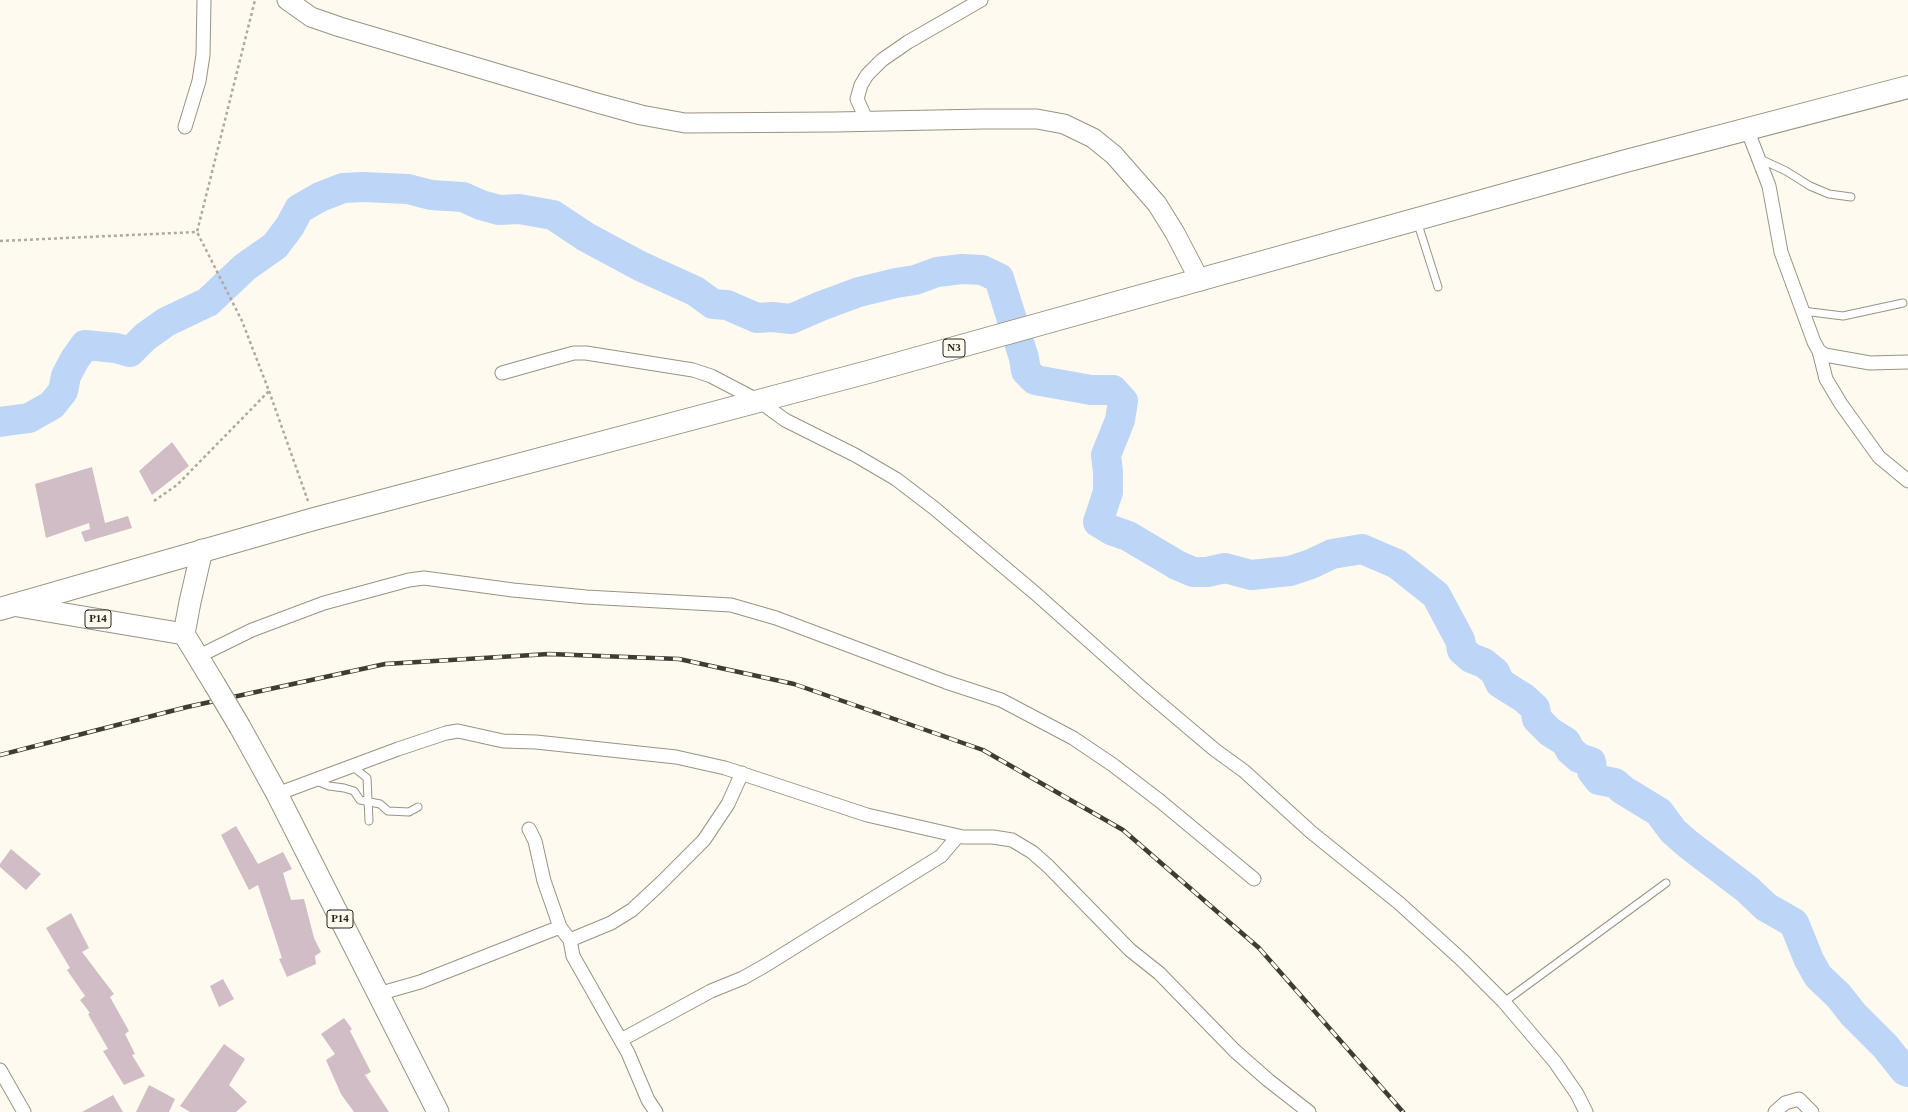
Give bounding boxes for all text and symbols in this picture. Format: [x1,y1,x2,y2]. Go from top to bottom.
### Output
road number: N3 [943,339,965,357]
road number: P14 [85,610,111,628]
road number: P14 [327,910,353,928]

